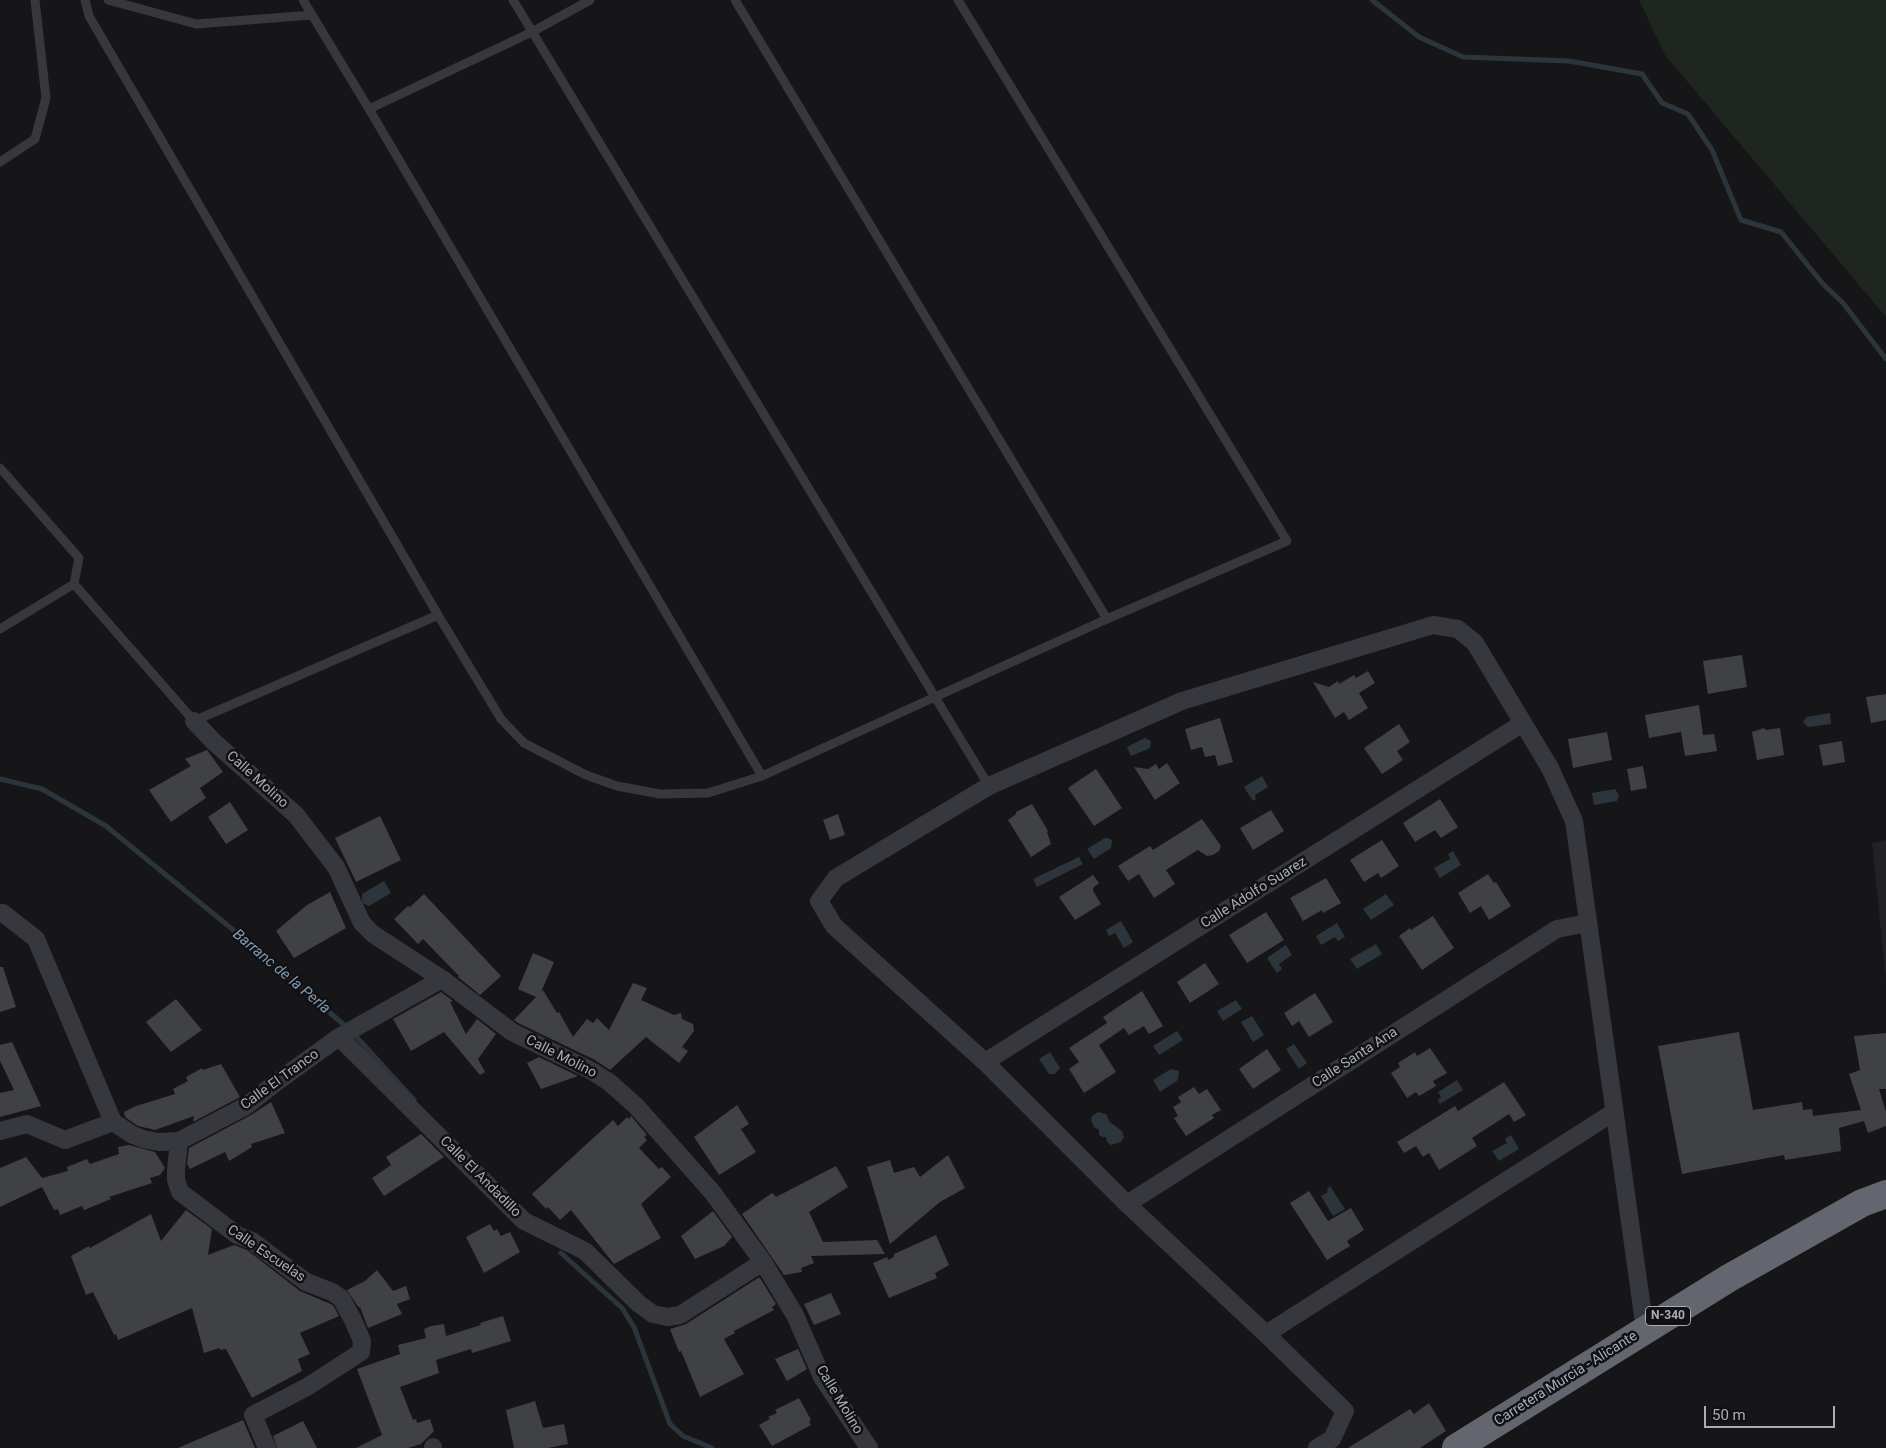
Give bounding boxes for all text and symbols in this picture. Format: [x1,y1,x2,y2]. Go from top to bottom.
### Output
street label: Calle Molino [223,748,291,812]
street label: Calle Adolfo Suarez [1198,854,1310,932]
water label: Barranc de la Perla [229,926,333,1018]
street label: Calle Santa Ana [1309,1024,1401,1092]
street label: Calle Molino [523,1032,599,1082]
street label: Calle El Tranco [238,1046,322,1114]
street label: Calle El Andadillo [436,1133,524,1221]
street label: Calle Escuelas [224,1222,308,1286]
road number: N-340 [1646,1306,1690,1325]
street label: Carretera Murcia - Alicante [1491,1328,1641,1430]
street label: Calle Molino [812,1363,866,1437]
scale bar [1706,1396,1837,1428]
text: 50 m [1712,1406,1746,1424]

